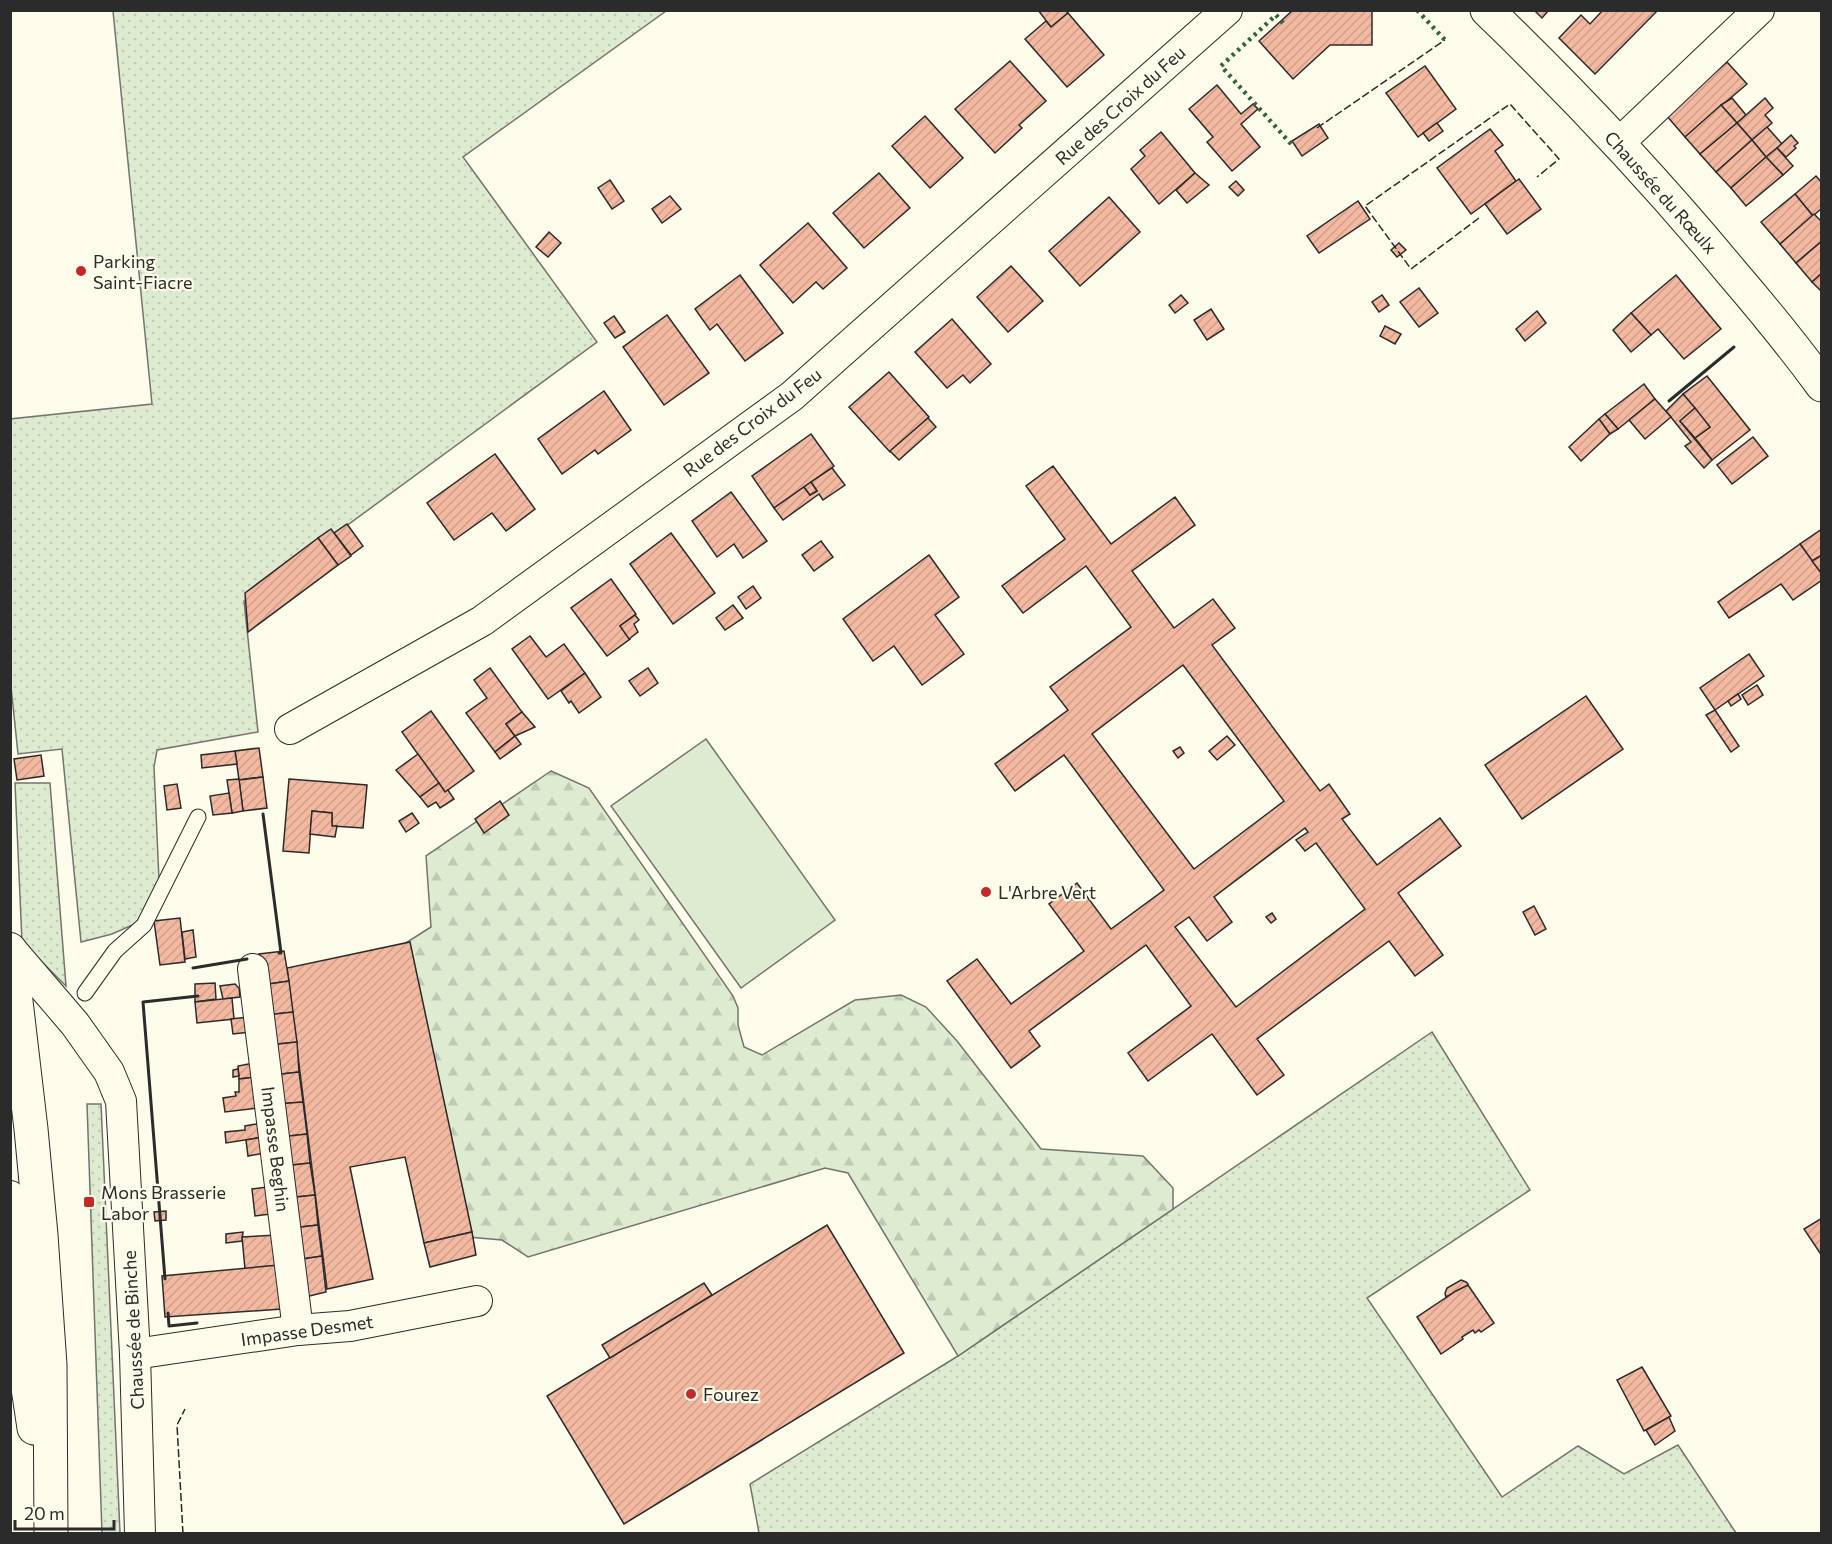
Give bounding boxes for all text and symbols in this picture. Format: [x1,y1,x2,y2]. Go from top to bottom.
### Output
street label: Rue des Croix du Feu [1050,41,1190,169]
street label: Chaussée du Rœulx [1600,126,1722,258]
place label: Parking Saint-Fiacre [93,250,193,293]
marker: Parking Saint-Fiacre [74,264,88,278]
street label: Rue des Croix du Feu [679,363,825,481]
place label: L'Arbre Vert [998,881,1096,903]
marker: L'Arbre Vert [979,885,993,899]
street label: Impasse Beghin [257,1085,295,1213]
place label: Mons Brasserie Labor [101,1181,226,1224]
marker: Mons Brasserie Labor [82,1195,96,1209]
street label: Chaussée de Binche [118,1250,148,1410]
street label: Impasse Desmet [239,1310,375,1350]
place label: Fourez [703,1383,759,1405]
marker: Fourez [684,1387,698,1401]
scale bar [15,1493,114,1531]
text: 20 m [24,1502,65,1524]

